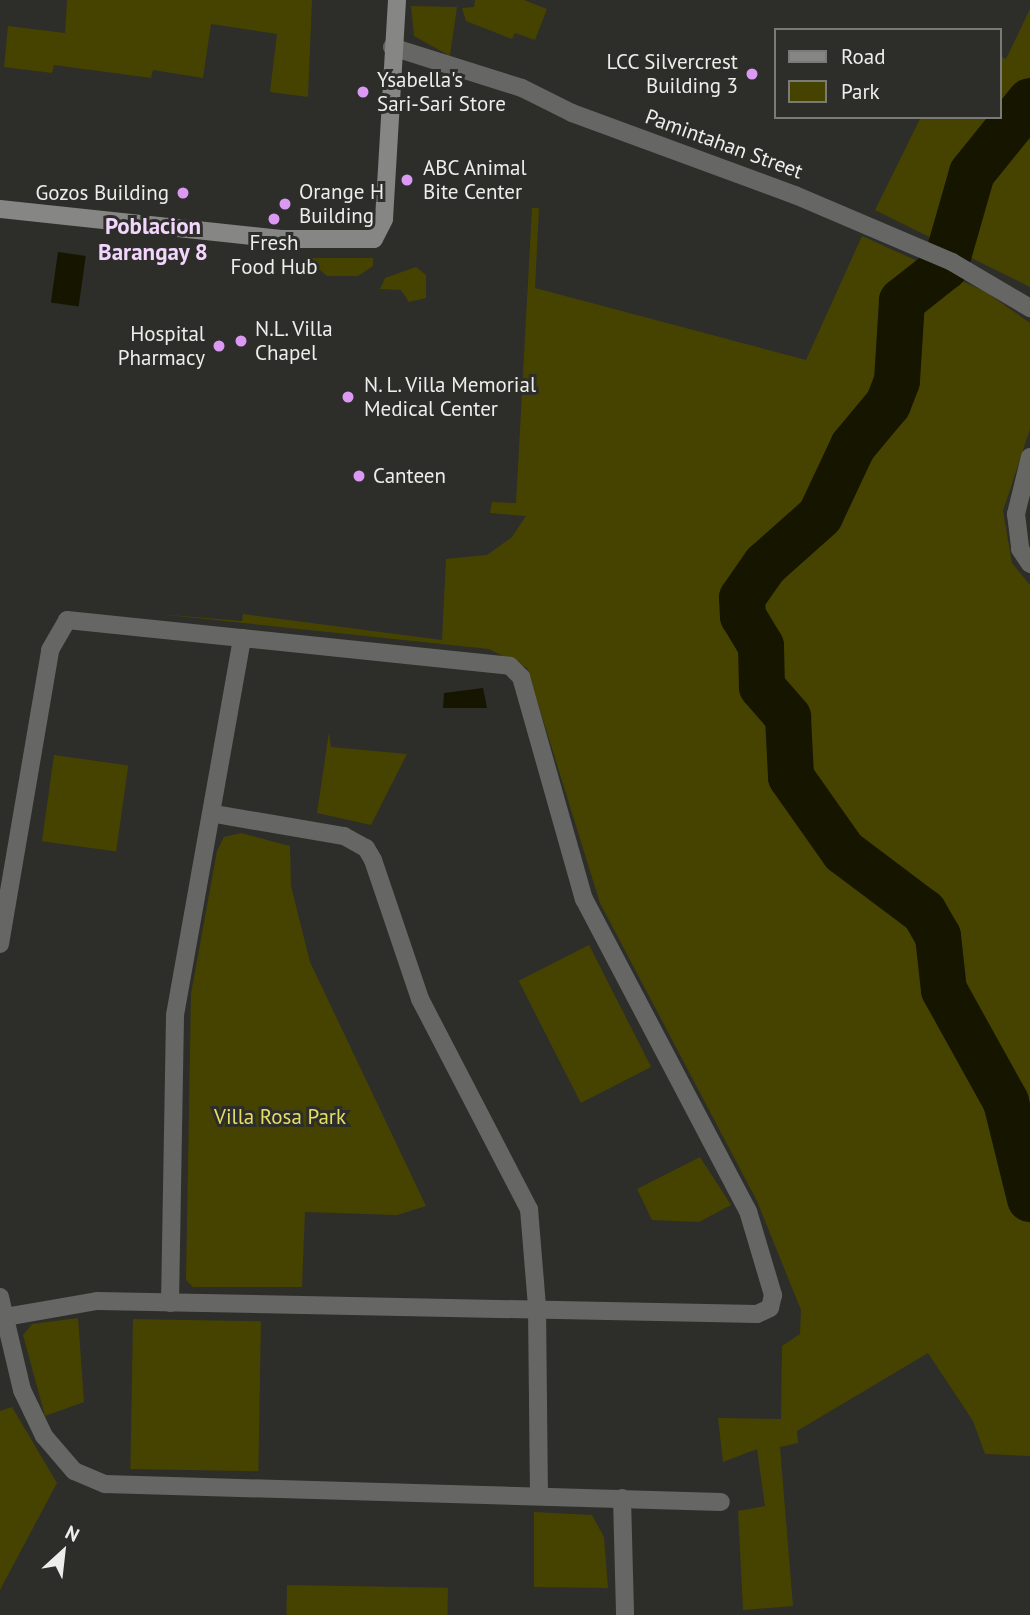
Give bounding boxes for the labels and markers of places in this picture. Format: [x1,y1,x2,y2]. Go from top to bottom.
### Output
place label: LCC Silvercrest Building 3 [606,49,738,99]
marker: LCC Silvercrest Building 3 [744,66,760,82]
place label: Ysabella's Sari-Sari Store [377,67,506,117]
marker: Ysabella's Sari-Sari Store [355,84,371,100]
place label: ABC Animal Bite Center [423,155,528,205]
marker: ABC Animal Bite Center [397,170,417,190]
place label: Orange H Building [299,179,384,229]
place label: Gozos Building [35,180,169,206]
marker: Gozos Building [175,185,191,201]
marker: Orange H Building [277,196,293,212]
marker: Fresh Food Hub [266,211,282,227]
place label: Fresh Food Hub [230,230,318,280]
place label: N.L. Villa Chapel [255,316,335,366]
place label: Hospital Pharmacy [118,321,205,371]
marker: N.L. Villa Chapel [233,333,249,349]
marker: Hospital Pharmacy [211,338,227,354]
place label: N. L. Villa Memorial Medical Center [364,372,540,422]
marker: N. L. Villa Memorial Medical Center [338,387,358,407]
place label: Canteen [373,463,446,489]
marker: Canteen [351,468,367,484]

